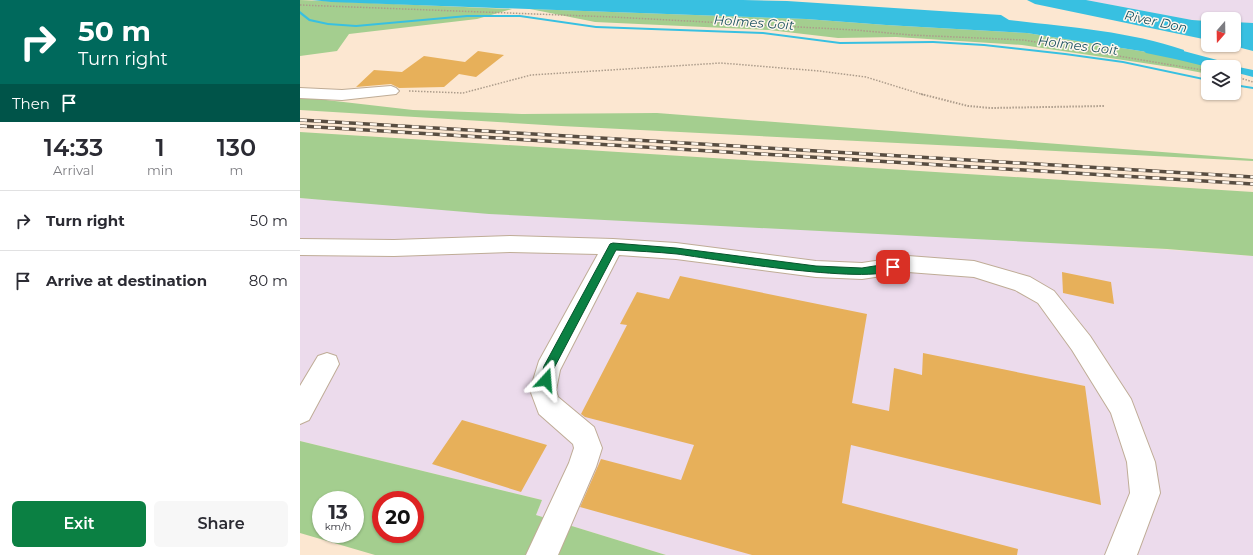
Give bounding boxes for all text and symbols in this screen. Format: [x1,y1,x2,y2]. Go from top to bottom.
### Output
water label: River Don [1123,7,1189,35]
water label: Holmes Goit [713,11,795,33]
north arrow [1201,12,1241,52]
map controls [1201,12,1241,100]
text: 50 m [78,14,151,48]
icon: right [12,16,64,68]
water label: Holmes Goit [1037,32,1120,58]
text: Turn right [78,48,168,70]
button: layers [1201,60,1241,100]
icon: arrive [58,92,80,114]
text: Then [12,94,50,113]
text: 14:33 [44,133,103,162]
text: 1 [155,133,165,162]
text: 130 [217,133,256,162]
text: Arrival [53,162,94,178]
text: min [147,162,173,178]
text: m [230,162,243,178]
icon: right [12,210,34,232]
text: Turn right [46,211,125,230]
text: 50 m [250,211,288,230]
pin [876,250,910,284]
icon: arrive [882,256,904,278]
icon: arrive [12,270,34,292]
text: Arrive at destination [46,271,207,290]
text: 80 m [249,271,288,290]
position arrow [525,359,567,401]
speed limit sign: 20 [372,491,424,543]
text: 13 [328,500,348,524]
button: Exit [12,501,146,547]
button: Share [154,501,288,547]
text: km/h [325,520,351,533]

